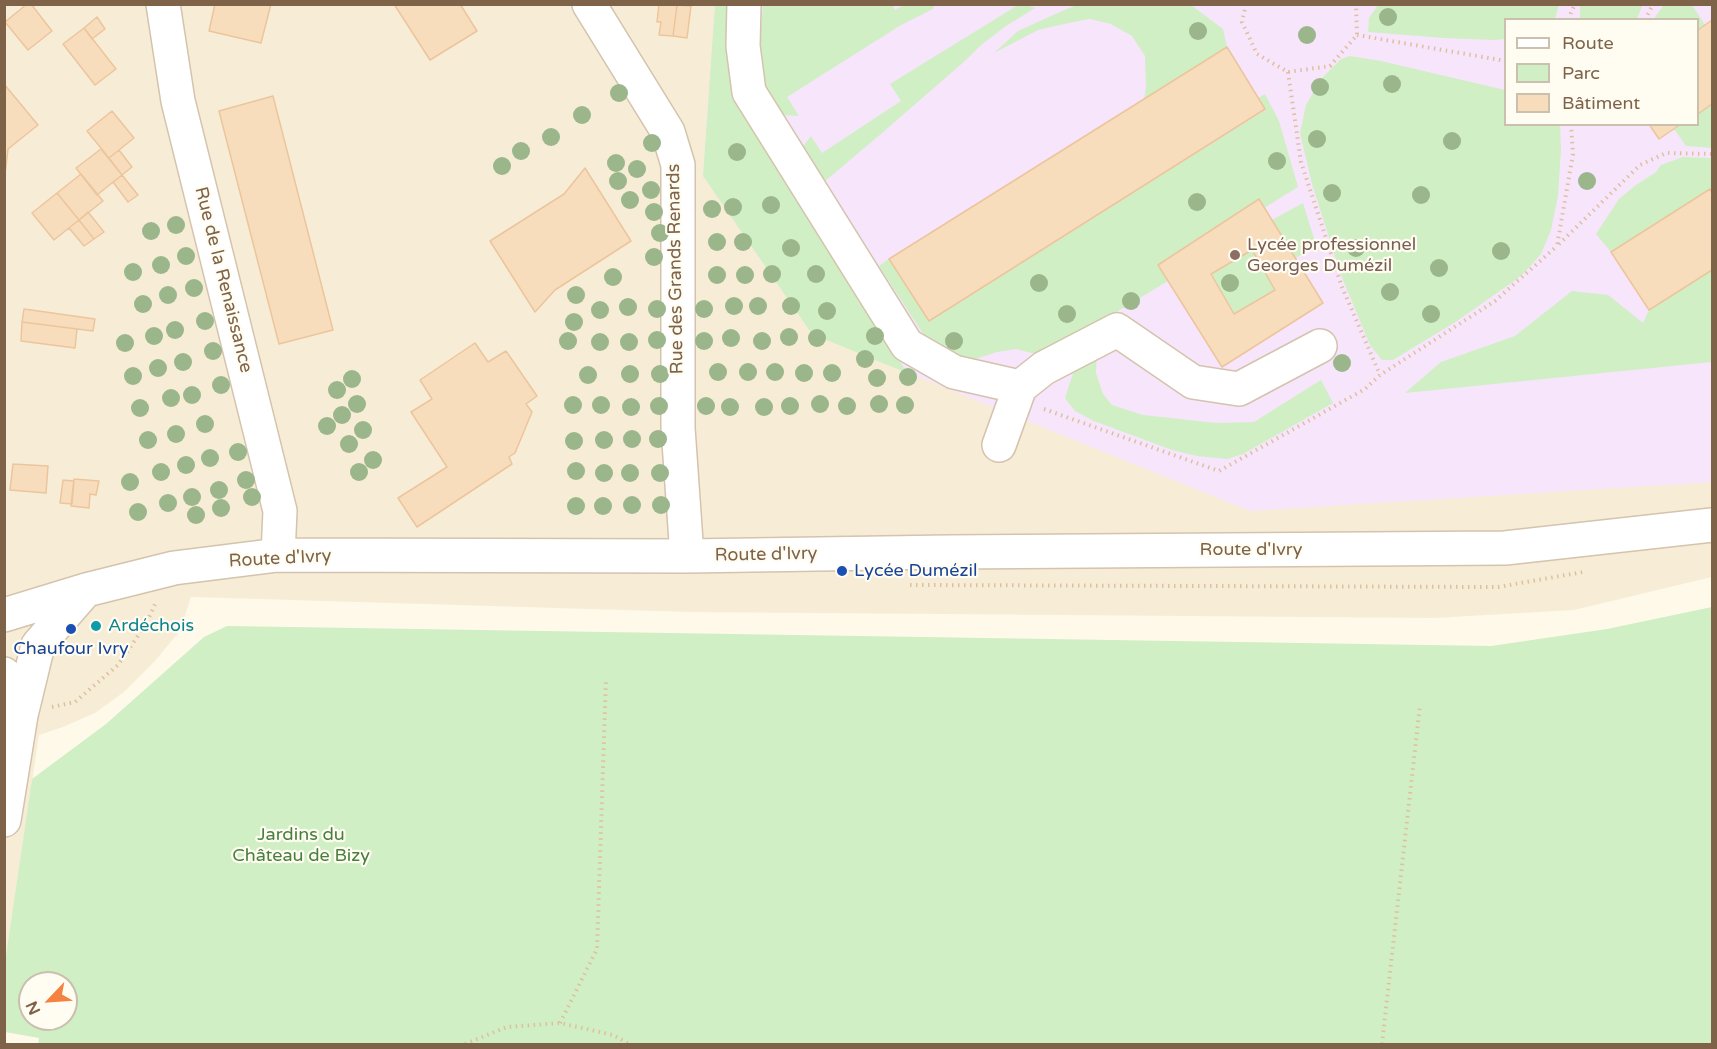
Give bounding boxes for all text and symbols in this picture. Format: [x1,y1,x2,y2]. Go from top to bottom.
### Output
legend [1504,18,1699,126]
text: Route [1562,32,1614,54]
text: Parc [1562,62,1600,84]
text: Bâtiment [1562,92,1640,114]
street label: Rue des Grands Renards [663,164,689,374]
street label: Rue de la Renaissance [189,185,257,375]
place label: Lycée professionnel Georges Dumézil [1247,234,1416,276]
marker: Lycée professionnel Georges Dumézil [1228,248,1242,262]
street label: Route d'Ivry [1200,539,1302,561]
street label: Route d'Ivry [714,543,818,567]
street label: Route d'Ivry [228,546,332,572]
place label: Lycée Dumézil [854,560,977,582]
marker: Lycée Dumézil [835,564,849,578]
place label: Ardéchois [108,615,194,637]
marker: Ardéchois [89,619,103,633]
marker: Chaufour Ivry [64,622,78,636]
place label: Chaufour Ivry [13,638,129,660]
park label: Jardins du Château de Bizy [232,824,370,866]
north arrow [18,971,78,1031]
text: N [22,998,45,1018]

